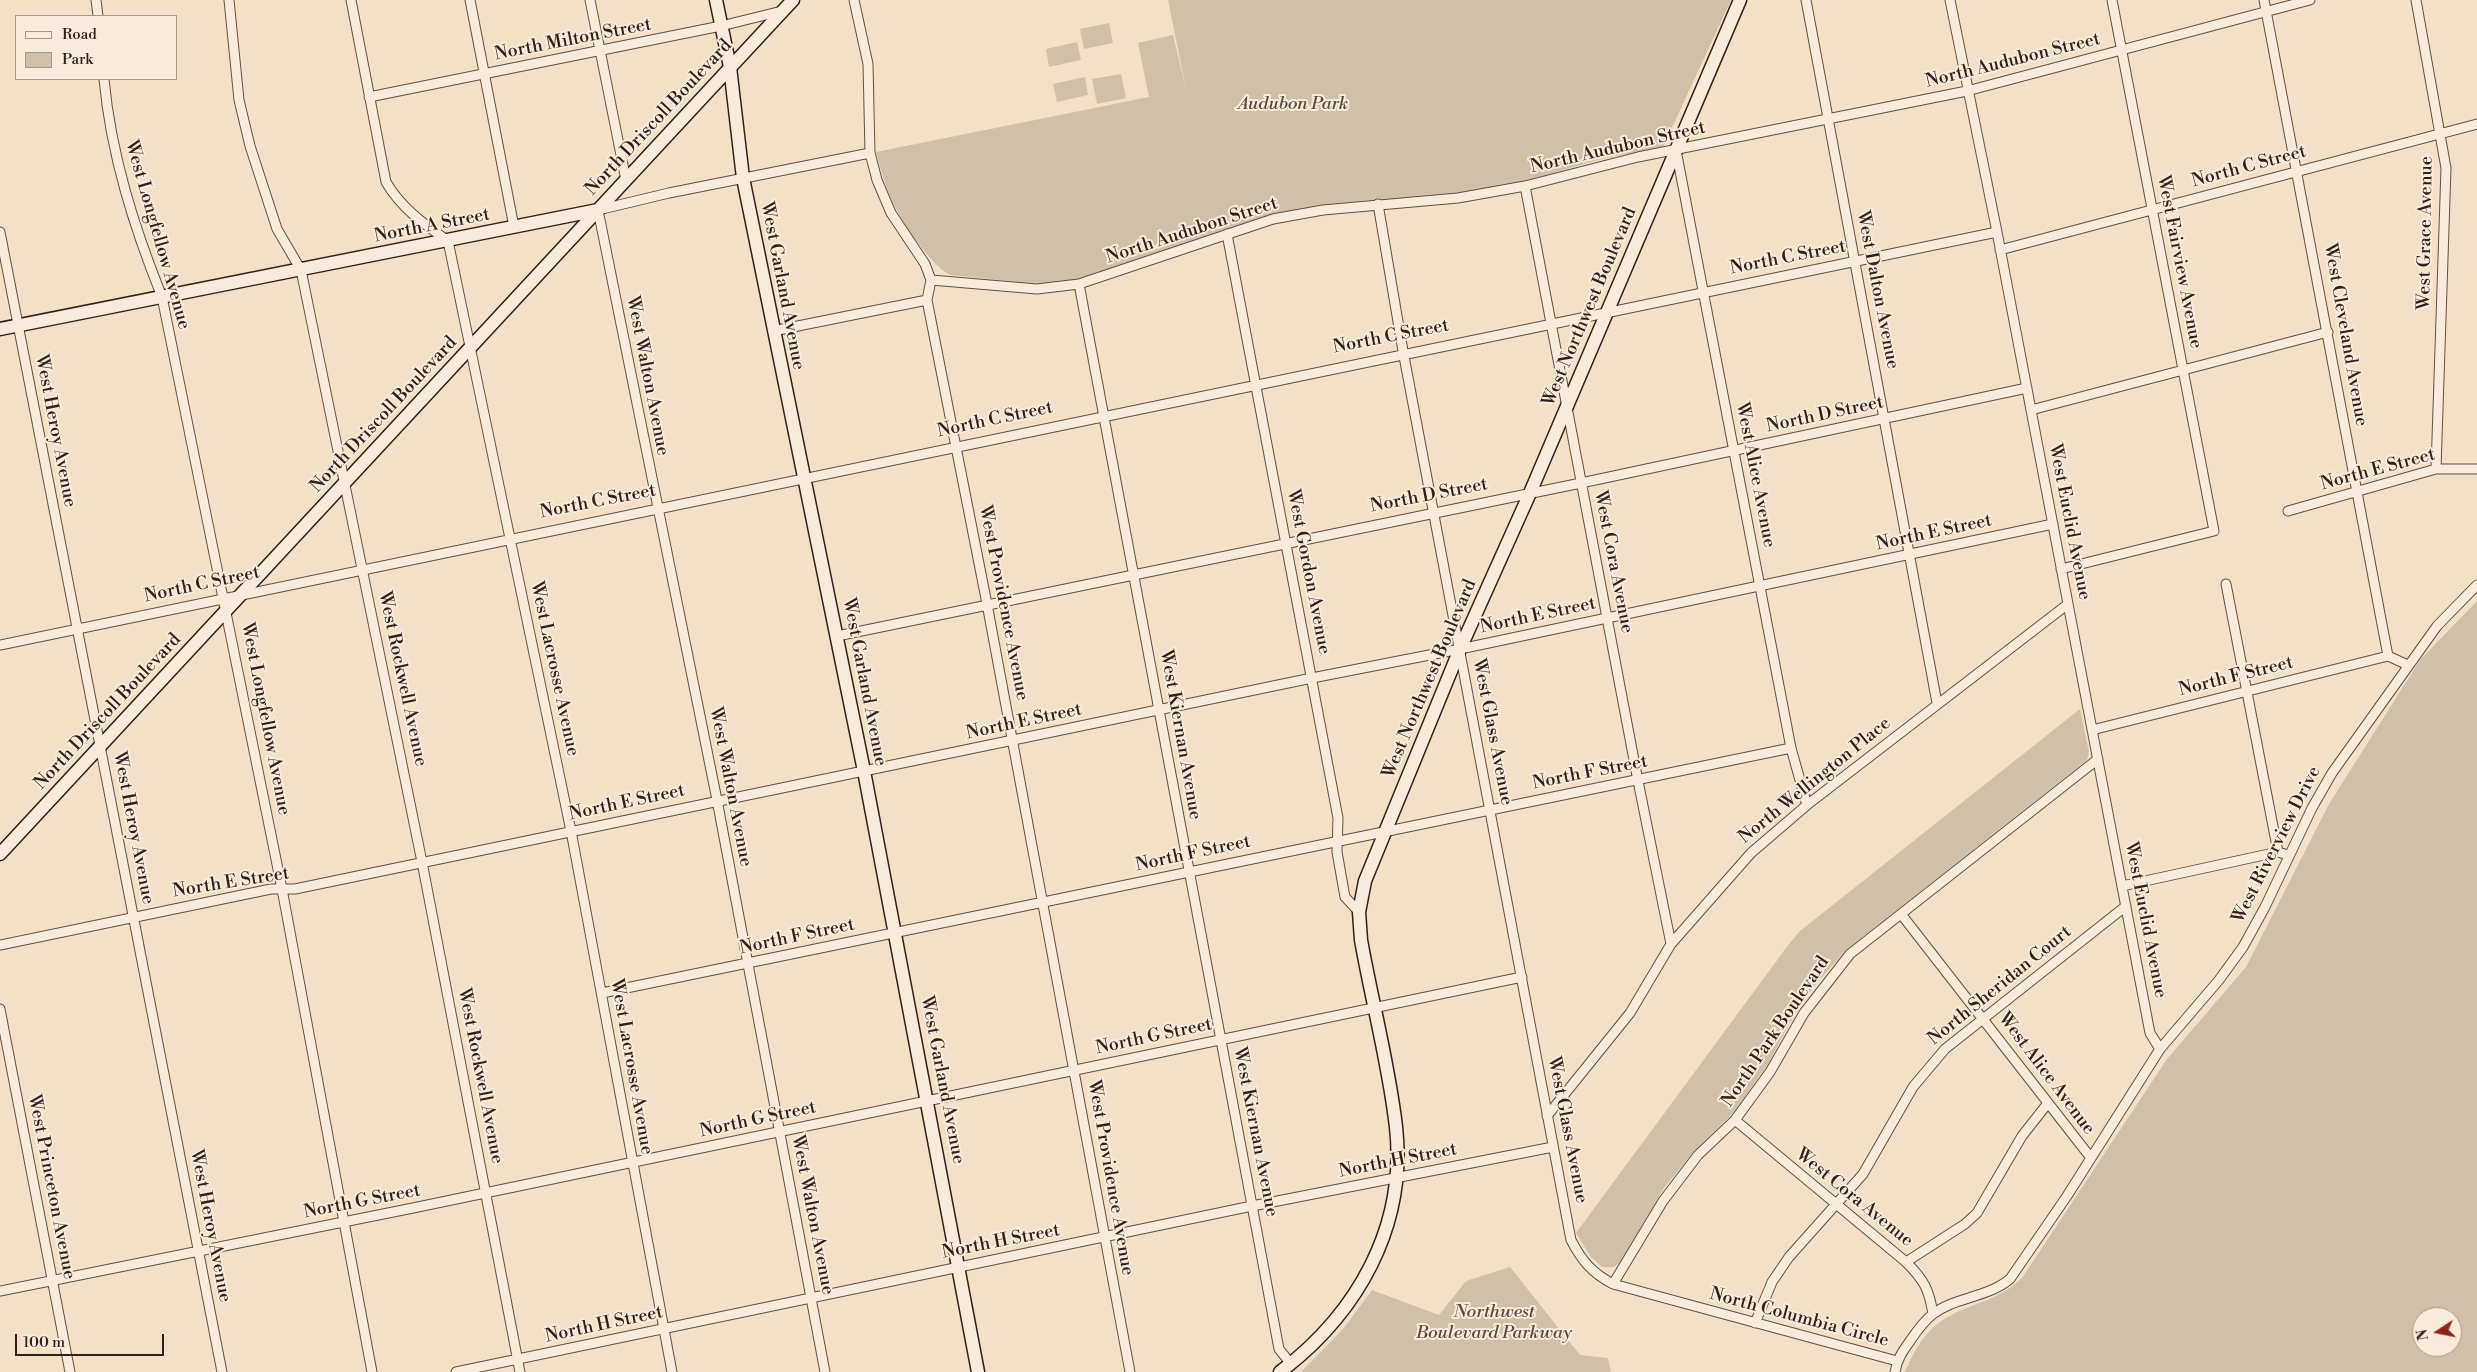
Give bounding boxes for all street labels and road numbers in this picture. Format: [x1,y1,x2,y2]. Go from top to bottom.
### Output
street label: North Milton Street [493,14,653,66]
street label: North Audubon Street [1923,29,2103,93]
street label: North Driscoll Boulevard [581,36,737,200]
street label: North Audubon Street [1528,117,1708,179]
street label: West Longfellow Avenue [120,138,194,332]
street label: North C Street [2189,141,2309,193]
street label: West Grace Avenue [2414,156,2438,310]
street label: West Fairview Avenue [2152,174,2206,350]
street label: North Audubon Street [1103,193,1281,269]
street label: West Garland Avenue [755,200,809,372]
street label: North A Street [372,204,492,248]
street label: West Northwest Boulevard [1538,204,1642,410]
street label: West Dalton Avenue [1851,209,1903,371]
street label: North C Street [1728,236,1848,280]
street label: West Cleveland Avenue [2318,242,2372,428]
street label: West Walton Avenue [621,294,673,458]
street label: North C Street [1331,315,1451,359]
street label: North Driscoll Boulevard [306,333,462,497]
street label: West Heroy Avenue [30,353,80,509]
street label: North D Street [1764,392,1886,438]
street label: North C Street [935,397,1055,443]
street label: West Alice Avenue [1730,401,1780,549]
street label: West Euclid Avenue [2043,442,2095,602]
street label: North E Street [2318,444,2438,496]
street label: North D Street [1368,474,1490,518]
street label: North C Street [538,480,658,524]
street label: West Gordon Avenue [1281,488,1335,656]
street label: West Cora Avenue [1589,489,1637,635]
street label: West Providence Avenue [973,504,1033,702]
street label: North E Street [1874,510,1994,556]
street label: North C Street [142,562,262,608]
street label: West Northwest Boulevard [1378,576,1482,782]
street label: West Lacrosse Avenue [525,580,583,758]
street label: West Rockwell Avenue [373,590,431,768]
street label: North E Street [1478,593,1598,639]
street label: West Garland Avenue [837,596,891,768]
street label: West Longfellow Avenue [236,621,294,817]
street label: North Driscoll Boulevard [30,630,186,794]
street label: West Kiernan Avenue [1154,648,1206,822]
street label: North F Street [2177,652,2295,702]
street label: West Glass Avenue [1467,657,1517,807]
street label: North E Street [964,699,1084,745]
street label: West Walton Avenue [704,705,756,869]
street label: North Wellington Place [1735,713,1895,849]
street label: West Heroy Avenue [108,750,158,906]
street label: North F Street [1530,751,1650,795]
street label: West Riverview Drive [2228,763,2326,927]
street label: North E Street [567,780,687,826]
street label: North F Street [1134,831,1252,877]
street label: West Euclid Avenue [2119,840,2171,1000]
street label: North E Street [171,863,291,903]
street label: North F Street [738,914,856,960]
street label: North Sheridan Court [1924,922,2076,1050]
street label: North Park Boulevard [1718,953,1834,1111]
street label: West Lacrosse Avenue [605,977,657,1157]
street label: West Rockwell Avenue [452,986,508,1166]
street label: West Garland Avenue [915,994,969,1166]
street label: West Alice Avenue [1993,1009,2099,1139]
street label: North G Street [1094,1014,1214,1060]
street label: West Kiernan Avenue [1228,1045,1282,1219]
street label: West Glass Avenue [1542,1055,1592,1205]
street label: West Providence Avenue [1082,1079,1138,1277]
street label: West Princeton Avenue [22,1093,80,1281]
street label: North G Street [698,1097,818,1143]
street label: West Walton Avenue [786,1133,838,1297]
street label: North H Street [1337,1139,1459,1183]
street label: West Cora Avenue [1791,1144,1917,1252]
street label: West Heroy Avenue [185,1148,235,1304]
street label: North G Street [302,1180,422,1224]
street label: North H Street [940,1220,1062,1264]
street label: North Columbia Circle [1707,1284,1891,1352]
street label: North H Street [543,1302,665,1348]

